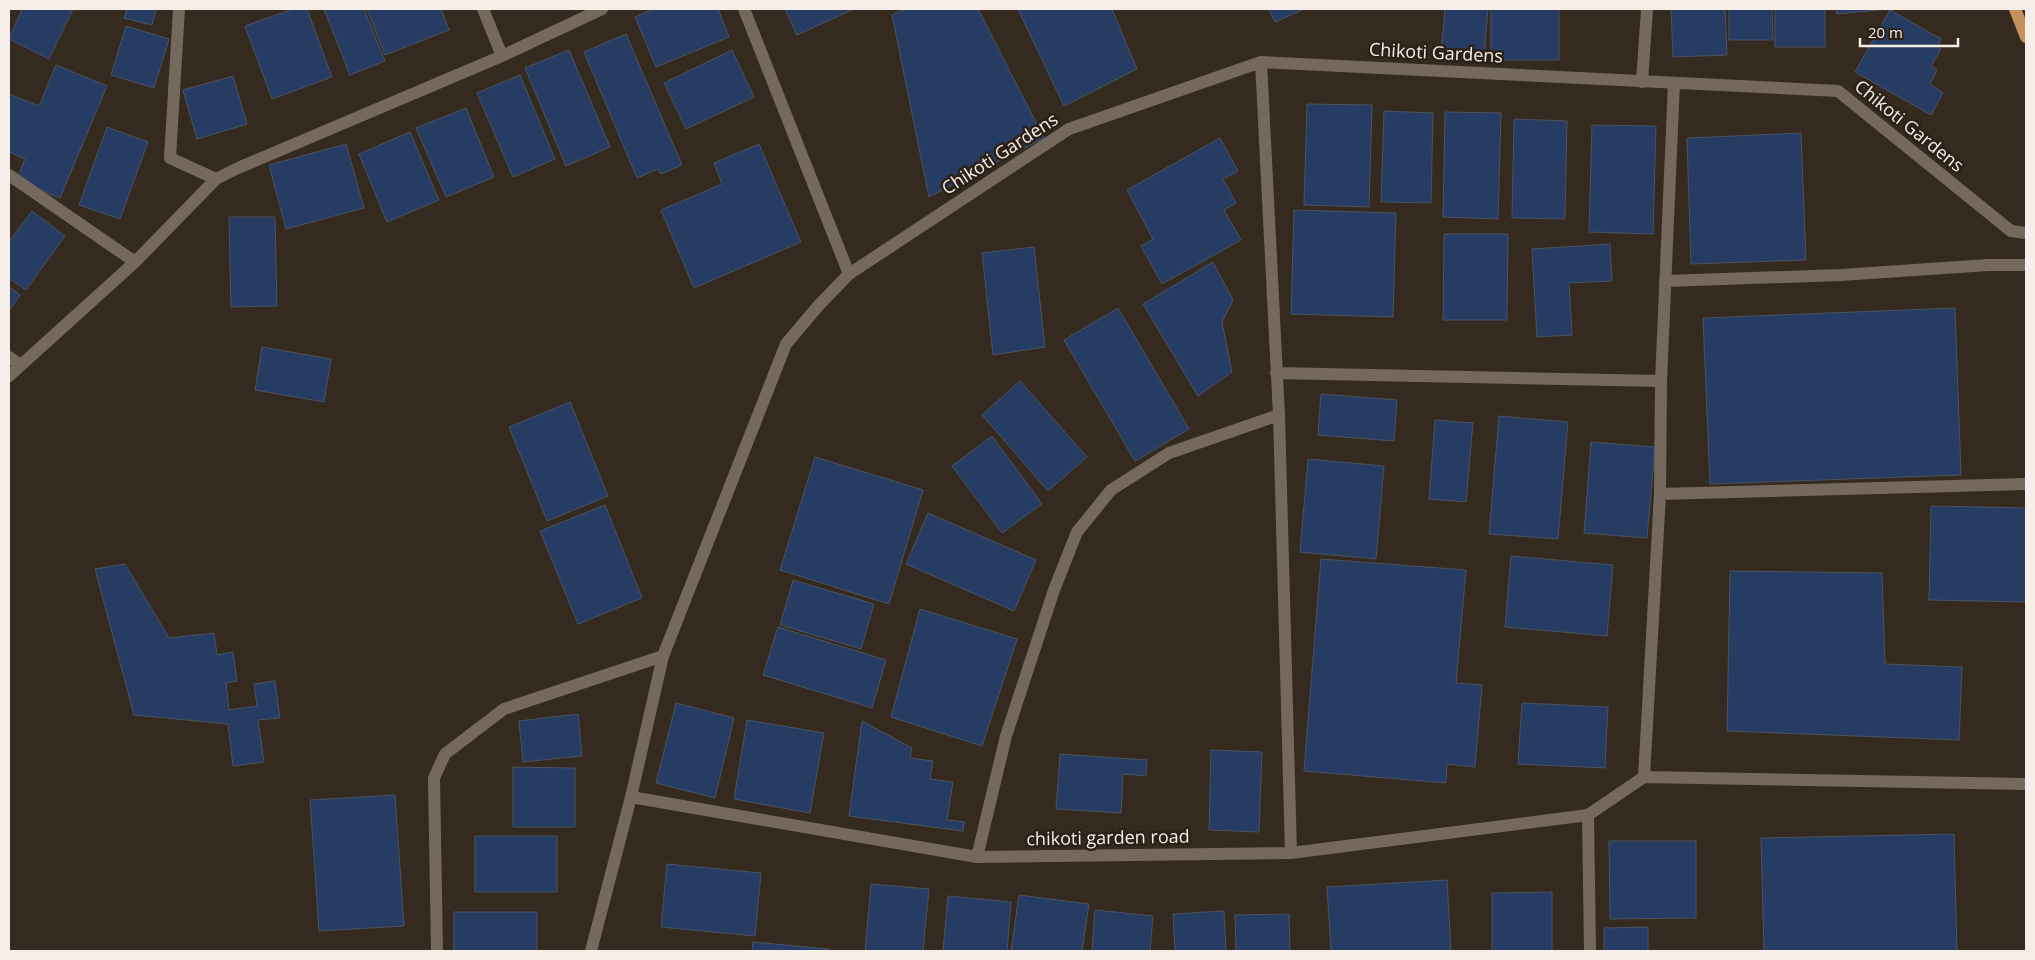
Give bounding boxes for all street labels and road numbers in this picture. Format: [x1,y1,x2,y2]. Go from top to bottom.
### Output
street label: Chikoti Gardens [1369,37,1504,67]
street label: Chikoti Gardens [1850,74,1969,177]
street label: Chikoti Gardens [937,107,1062,200]
street label: chikoti garden road [1026,824,1190,850]

